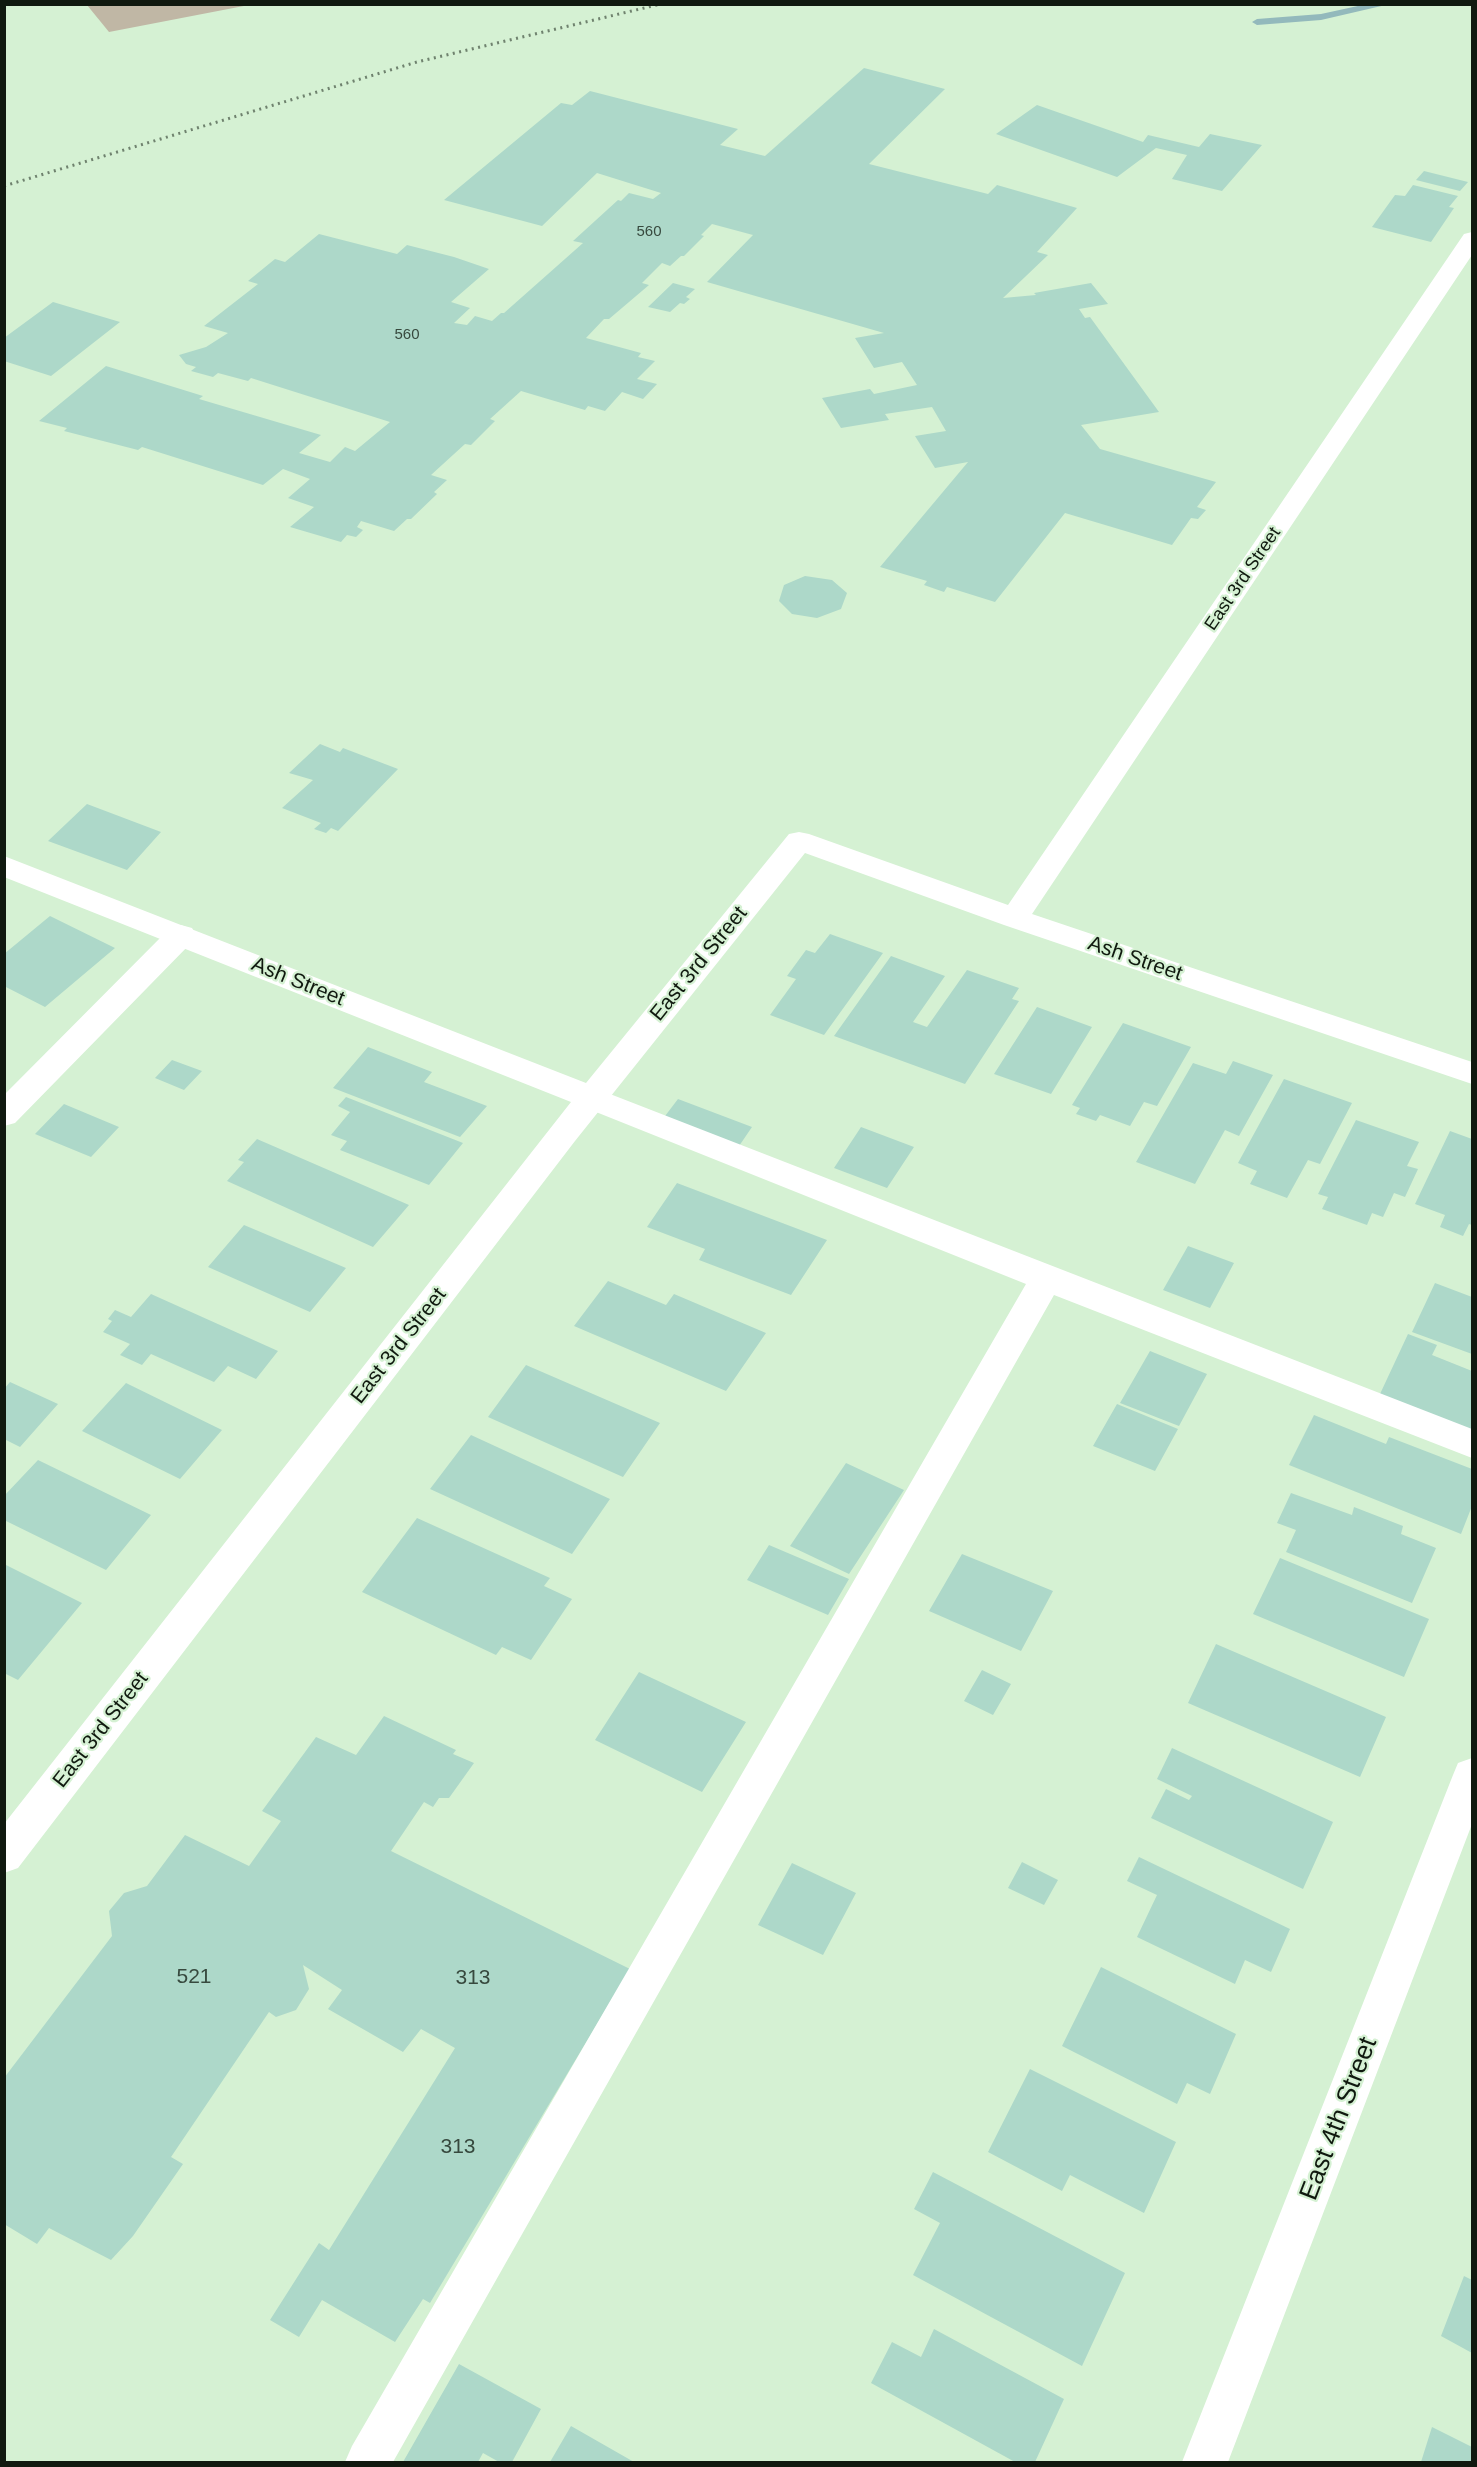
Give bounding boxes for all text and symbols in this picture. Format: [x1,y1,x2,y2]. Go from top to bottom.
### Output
house number: 560 [636,223,662,241]
house number: 560 [394,326,420,344]
street label: East 3rd Street [1200,523,1286,635]
street label: East 3rd Street [645,902,753,1026]
street label: Ash Street [1085,931,1185,987]
street label: Ash Street [248,952,348,1012]
street label: East 3rd Street [346,1283,452,1409]
street label: East 3rd Street [48,1667,154,1793]
house number: 521 [176,1964,212,1990]
house number: 313 [455,1965,491,1991]
street label: East 4th Street [1294,2033,1384,2205]
house number: 313 [440,2134,476,2160]

